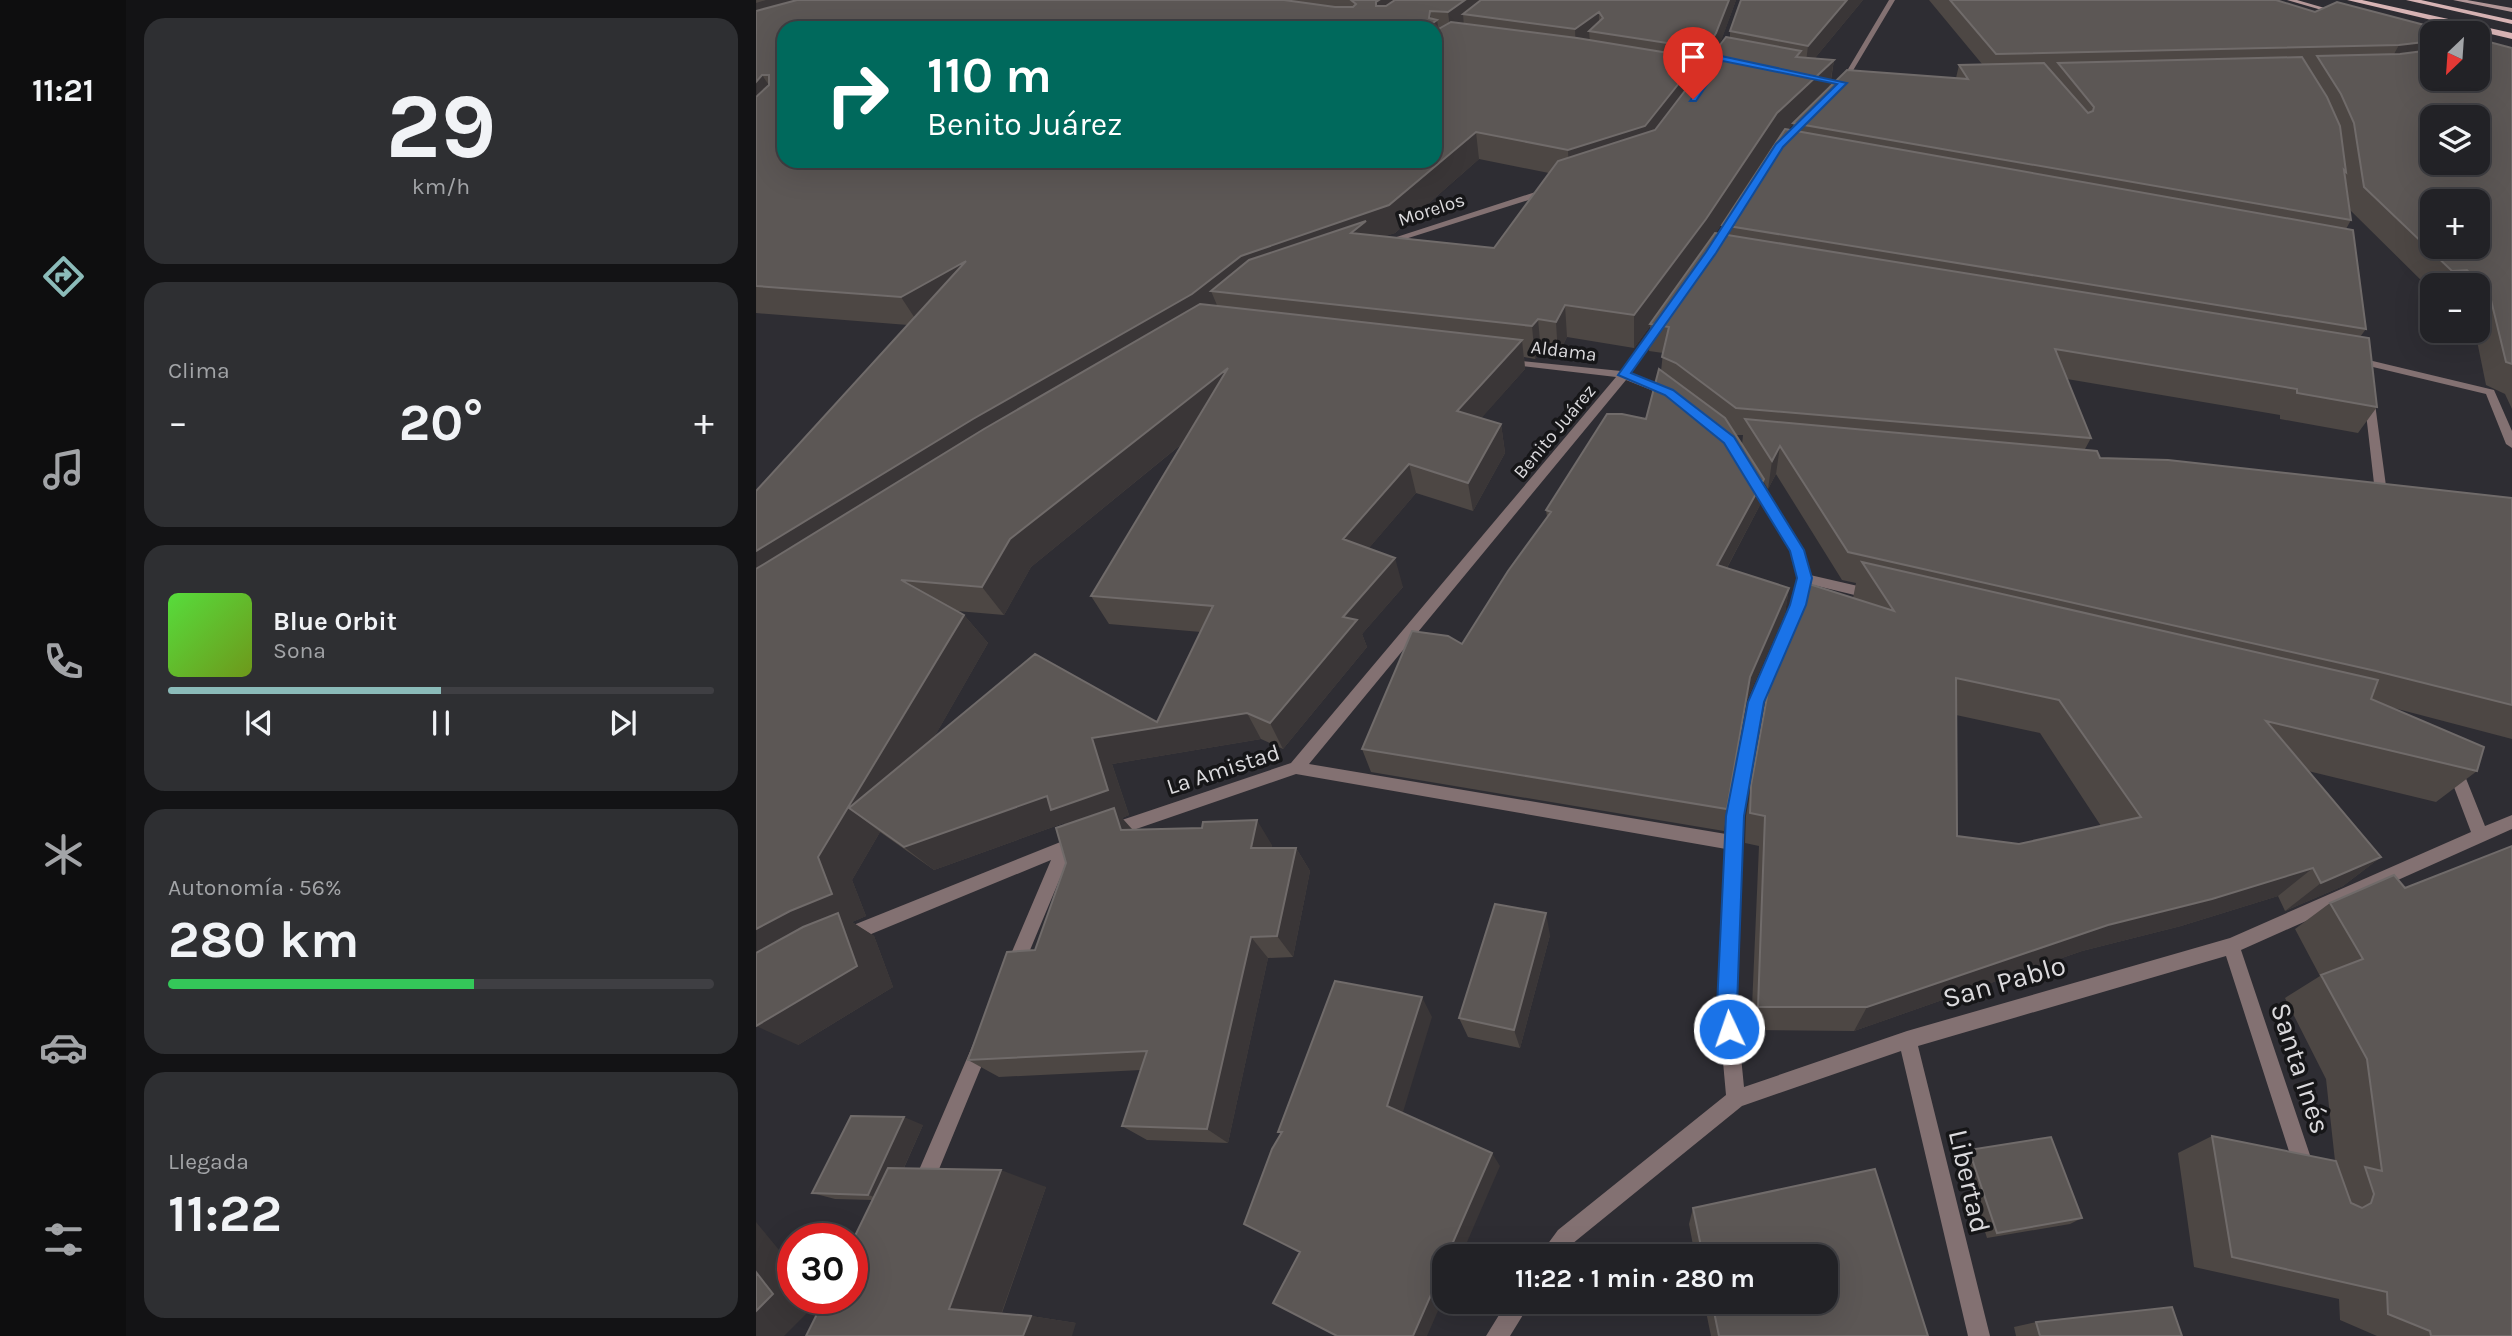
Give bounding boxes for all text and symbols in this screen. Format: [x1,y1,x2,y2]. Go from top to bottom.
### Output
north arrow [2420,21,2490,91]
map controls [2420,21,2490,343]
pin [1663,27,1723,99]
icon: arrive [1674,38,1712,76]
text: 110 m [927,47,1052,104]
icon: right [812,49,903,140]
text: 11:21 [32,72,94,109]
text: 29 [386,74,496,180]
button: layers [2420,105,2490,175]
text: Benito Juárez [927,106,1122,143]
text: km/h [412,173,470,200]
street label: Morelos [1395,189,1467,231]
button: + [2420,189,2490,259]
icon: directions [39,252,88,301]
button: − [2420,273,2490,343]
street label: Aldama [1530,336,1598,366]
text: Clima [168,357,230,384]
street label: Benito Juárez [1509,380,1600,483]
text: 20° [399,392,483,453]
text: − [168,400,188,445]
text: + [694,400,714,445]
icon: music [39,445,88,494]
text: Blue Orbit [273,606,397,637]
icon: phone [39,637,88,686]
text: Sona [273,637,326,664]
icon: previous [240,704,278,742]
icon: pause [422,704,460,742]
icon: next [604,704,642,742]
street label: La Amistad [1163,738,1283,800]
icon: climate [39,830,88,879]
text: Autonomía · 56% [168,874,342,901]
text: 280 km [168,909,359,970]
street label: San Pablo [1939,948,2070,1015]
position arrow [1692,992,1766,1066]
street label: Santa Inés [2264,999,2337,1138]
icon: car [39,1023,88,1072]
street label: Libertad [1942,1126,1997,1236]
text: Llegada [168,1148,249,1175]
text: 11:22 [168,1183,282,1244]
icon: filters [39,1215,88,1264]
speed limit sign: 30 [777,1223,868,1314]
text: 11:22 · 1 min · 280 m [1515,1263,1755,1294]

